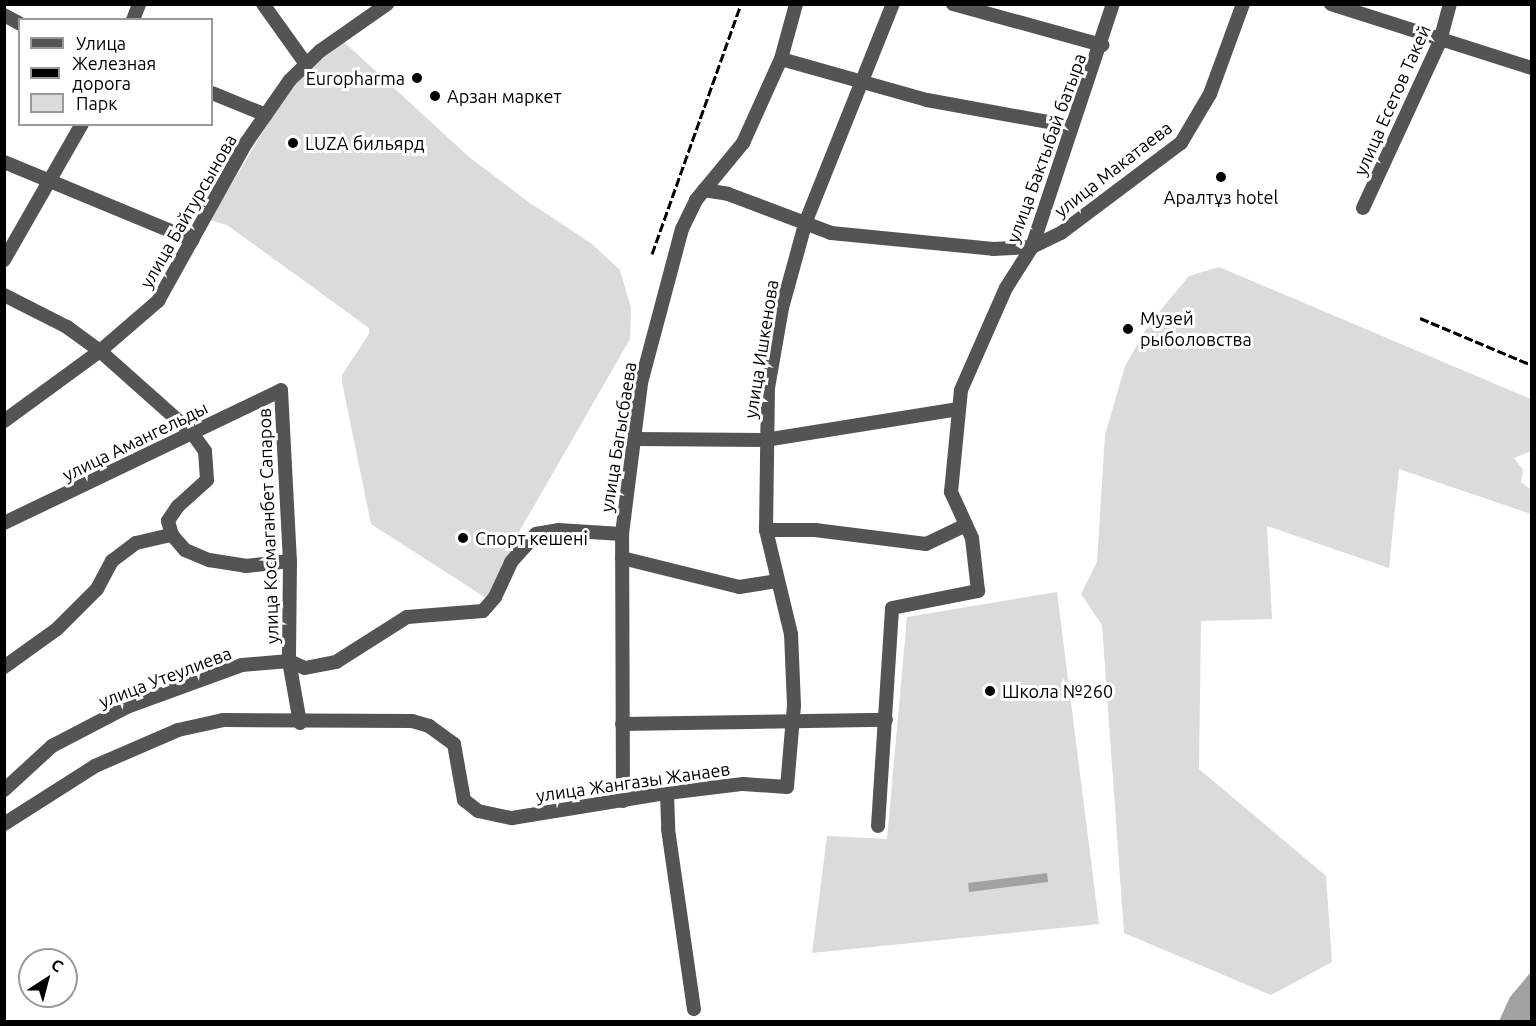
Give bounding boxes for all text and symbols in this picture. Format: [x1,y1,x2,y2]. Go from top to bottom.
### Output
legend [18,18,213,126]
street label: улица Есетов Такей [1349,21,1435,179]
text: Улица [76,33,126,53]
street label: улица Бактыбай батыра [1002,50,1090,246]
text: Железная дорога [72,53,156,93]
place label: Europharma [306,67,405,89]
marker: Europharma [410,71,424,85]
place label: Арзан маркет [447,85,562,107]
marker: Арзан маркет [428,89,442,103]
text: Парк [76,93,117,113]
street label: улица Макатаева [1050,116,1176,222]
street label: улица Байтурсынова [135,130,241,292]
place label: LUZA бильярд [305,132,424,154]
marker: LUZA бильярд [286,136,300,150]
marker: Аралтұз hotel [1214,170,1228,184]
place label: Аралтұз hotel [1164,186,1278,208]
street label: улица Ишкенова [739,278,783,420]
place label: Музей рыболовства [1140,308,1252,350]
marker: Музей рыболовства [1121,322,1135,336]
street label: улица Багысбаева [595,360,641,514]
street label: улица Амангельды [59,396,211,486]
street label: улица Космаганбет Сапаров [253,408,283,644]
place label: Спорт кешені [475,527,588,549]
marker: Спорт кешені [456,531,470,545]
street label: улица Утеулиева [96,642,234,712]
place label: Школа №260 [1002,680,1113,702]
marker: Школа №260 [983,684,997,698]
street label: улица Жангазы Жанаев [535,758,731,806]
north arrow [18,948,78,1008]
text: С [48,955,67,975]

